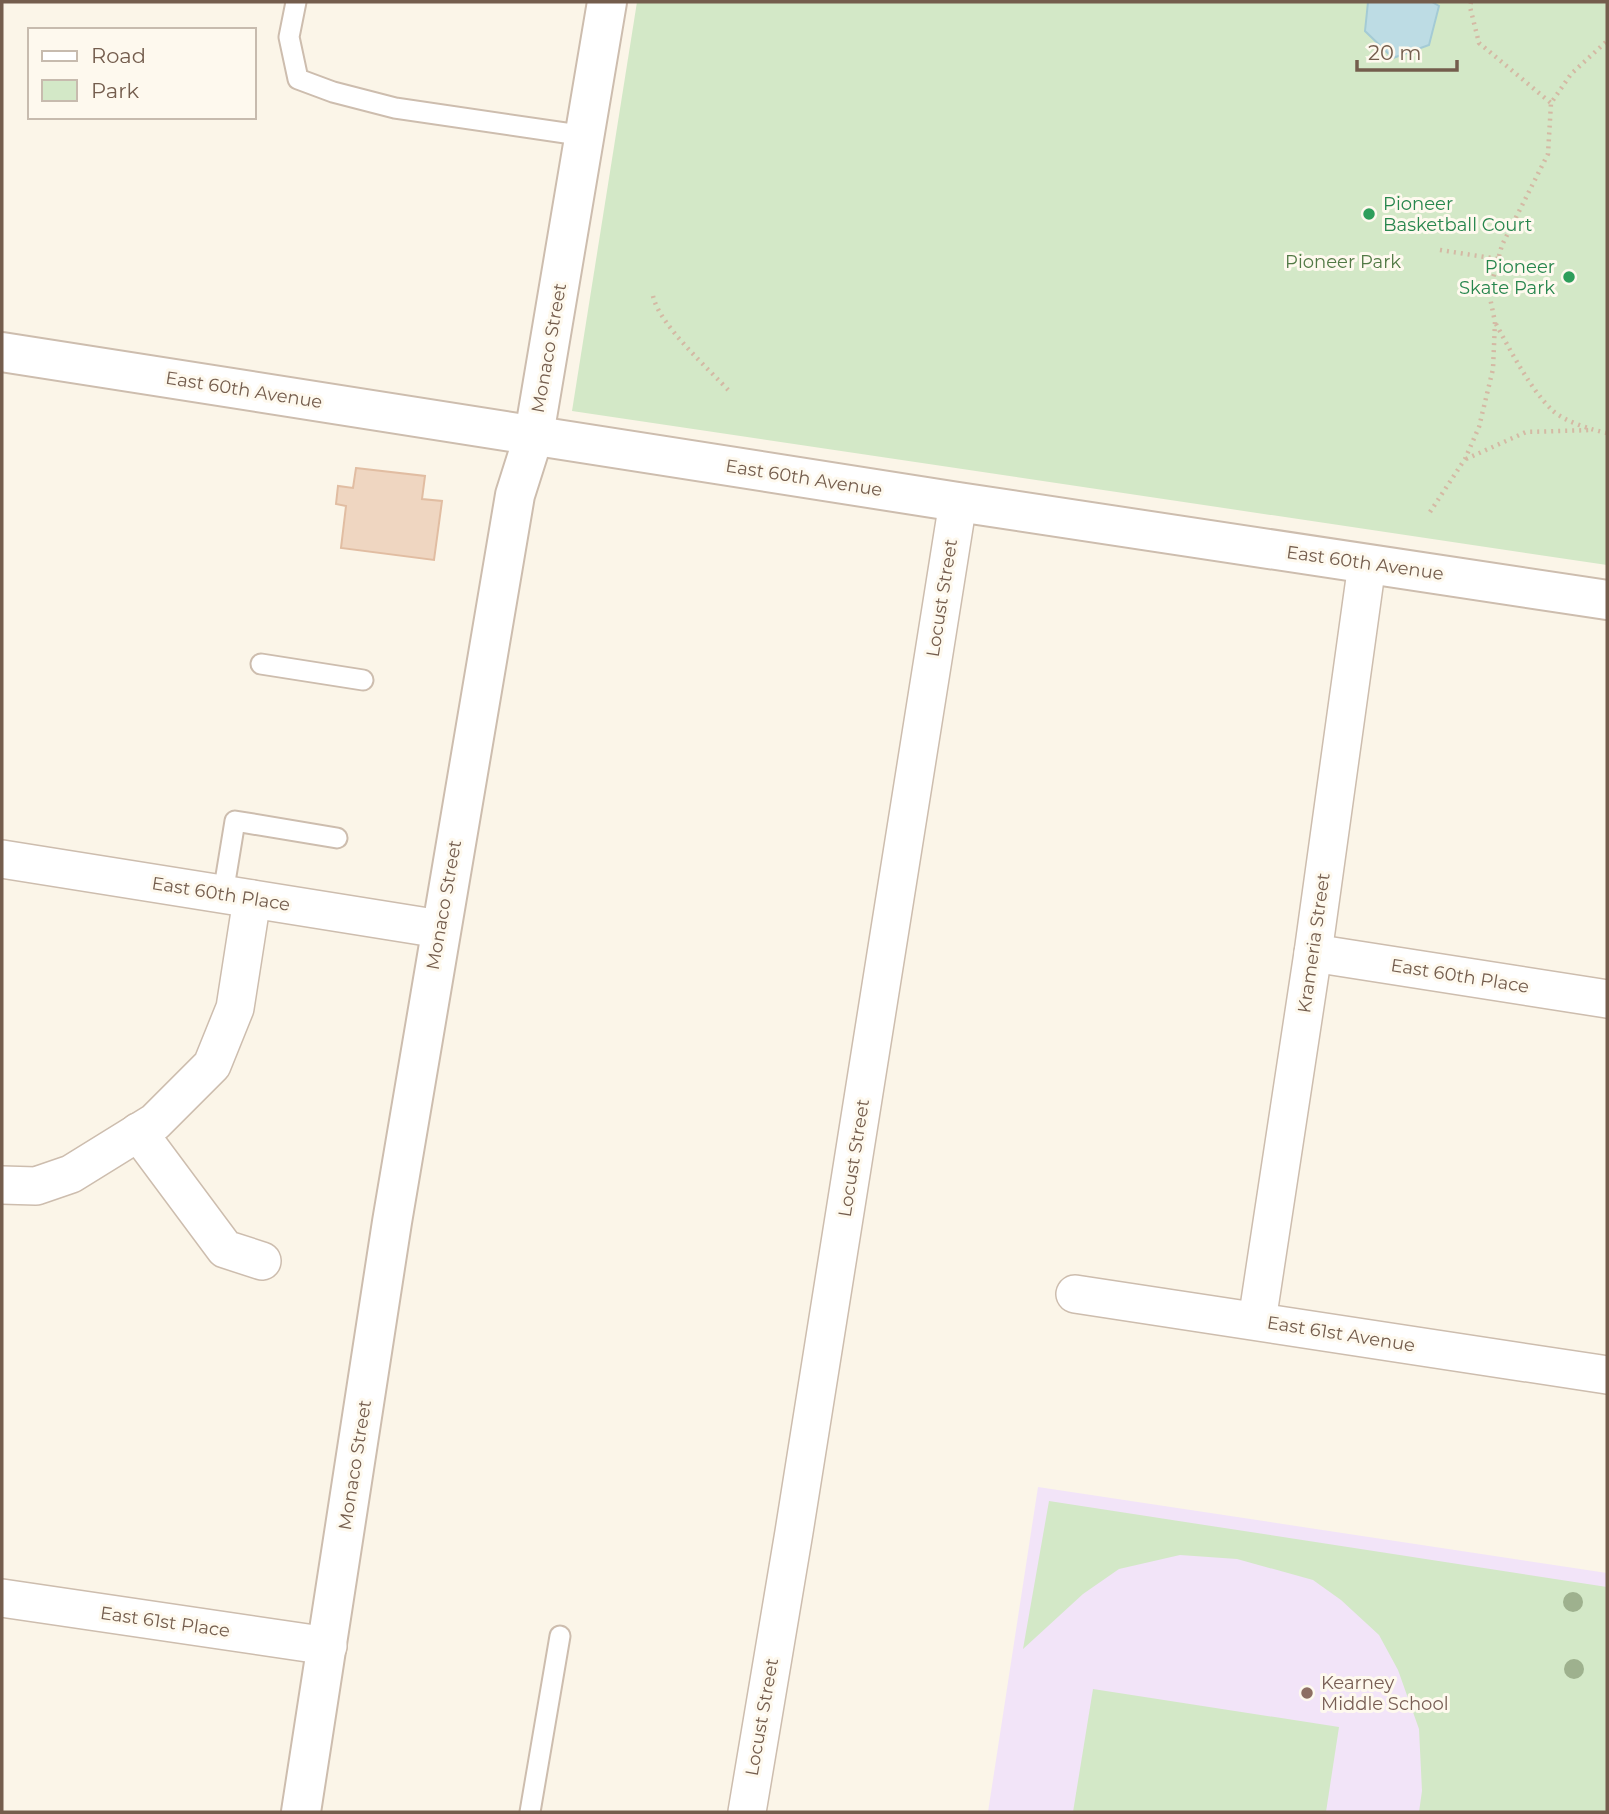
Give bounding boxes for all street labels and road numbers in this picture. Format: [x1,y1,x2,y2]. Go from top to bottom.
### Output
street label: Monaco Street [527,281,571,415]
street label: East 60th Avenue [164,367,324,413]
street label: East 60th Avenue [724,455,884,501]
street label: Locust Street [922,537,962,659]
street label: East 60th Avenue [1285,541,1445,585]
street label: Monaco Street [422,838,466,972]
street label: Krameria Street [1293,871,1335,1015]
street label: East 60th Place [150,872,292,916]
street label: East 60th Place [1389,954,1531,998]
street label: Locust Street [834,1097,874,1219]
street label: East 61st Avenue [1265,1311,1417,1357]
street label: Monaco Street [334,1398,376,1532]
street label: East 61st Place [99,1602,231,1642]
street label: Locust Street [741,1656,783,1778]

